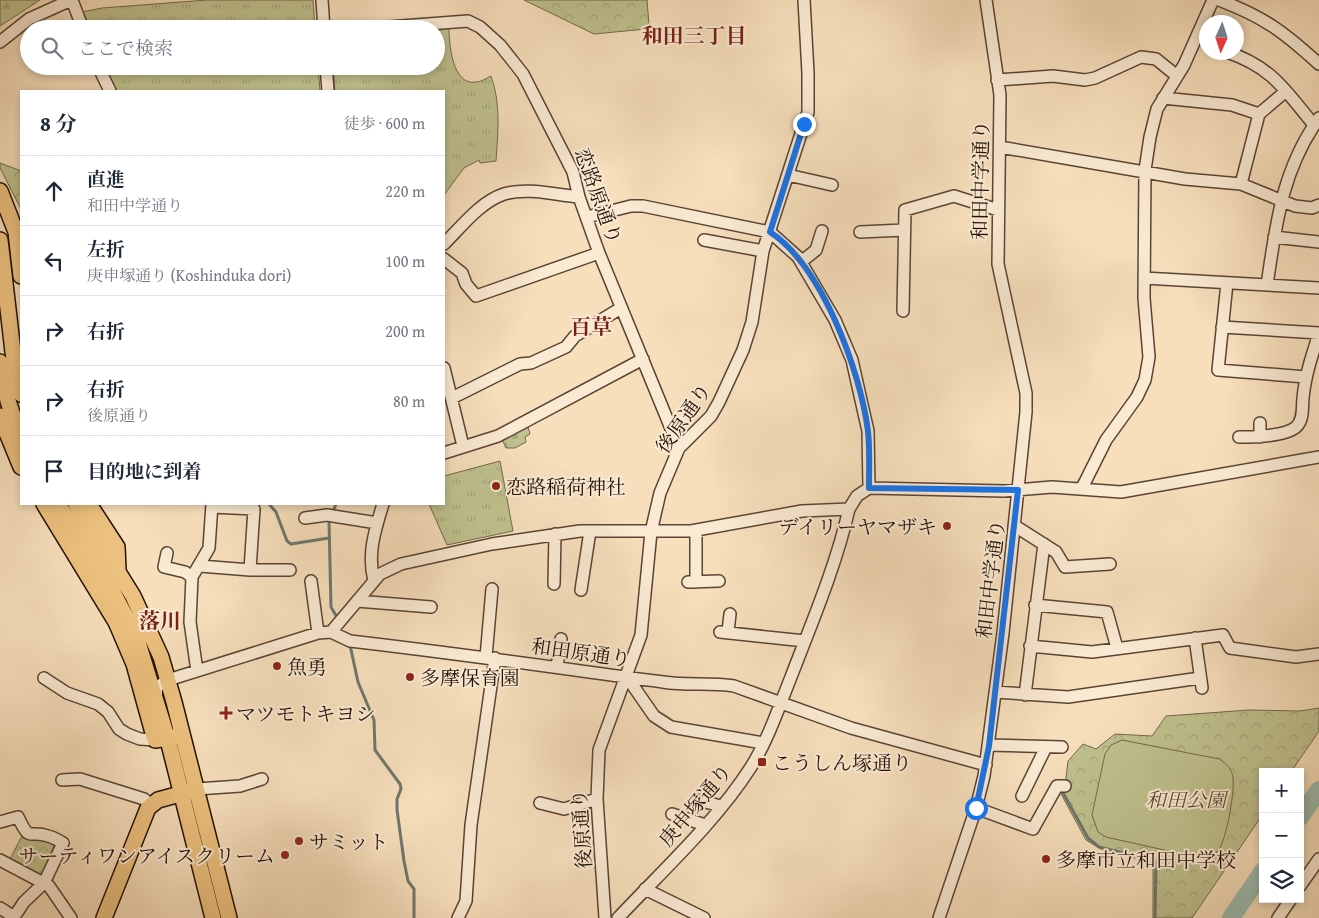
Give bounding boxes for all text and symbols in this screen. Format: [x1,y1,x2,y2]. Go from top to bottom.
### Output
north arrow [1199,15,1244,60]
search box [20,20,445,75]
district label: 和田三丁目 [642,20,747,51]
icon: search [38,34,66,62]
text: ここで検索 [78,34,173,62]
text: 8 分 [40,108,77,139]
text: 徒歩 · 600 m [344,111,425,135]
route end [793,113,816,136]
street label: 和田中学通り [964,120,996,240]
street label: 恋路原通り [568,144,630,248]
text: 直進 [87,165,125,193]
icon: ahead [40,177,68,205]
text: 220 m [385,179,425,203]
text: 和田中学通り [87,193,183,217]
text: 左折 [87,235,125,263]
icon: left [40,247,68,275]
text: 100 m [385,249,425,273]
text: 庚申塚通り (Koshinduka dori) [87,263,291,287]
district label: 百草 [570,311,612,342]
icon: right [40,317,68,345]
text: 右折 [87,317,125,345]
text: 200 m [385,319,425,343]
text: 右折 [87,375,125,403]
street label: 後原通り [648,377,718,459]
icon: right [40,387,68,415]
text: 80 m [393,389,425,413]
text: 後原通り [87,403,151,427]
icon: arrive [40,457,68,485]
text: 目的地に到着 [87,457,201,485]
place label: 恋路稲荷神社 [506,472,626,501]
marker: 恋路稲荷神社 [490,480,502,492]
place label: デイリーヤマザキ [778,512,937,541]
street label: 和田中学通り [968,518,1012,640]
marker: デイリーヤマザキ [941,520,953,532]
district label: 落川 [139,605,181,636]
street label: 和田原通り [529,631,633,673]
place label: 魚勇 [287,652,327,681]
marker: 魚勇 [271,660,283,672]
place label: 多摩保育園 [420,663,520,692]
marker: 多摩保育園 [404,671,416,683]
place label: マツモトキヨシ [236,699,375,728]
marker: マツモトキヨシ [220,707,232,719]
place label: こうしん塚通り [772,748,912,777]
marker: こうしん塚通り [756,756,768,768]
street label: 庚申塚通り [652,757,738,853]
map controls [1259,768,1304,903]
button: + [1259,768,1304,813]
park label: 和田公園 [1146,785,1229,814]
street label: 後原通り [564,788,598,870]
route start [965,797,988,820]
button: − [1259,813,1304,858]
place label: サミット [309,827,389,856]
marker: サミット [293,835,305,847]
place label: サーティワンアイスクリーム [19,841,275,870]
place label: 多摩市立和田中学校 [1056,845,1236,874]
marker: サーティワンアイスクリーム [279,849,291,861]
marker: 多摩市立和田中学校 [1040,853,1052,865]
button: layers [1259,858,1304,903]

